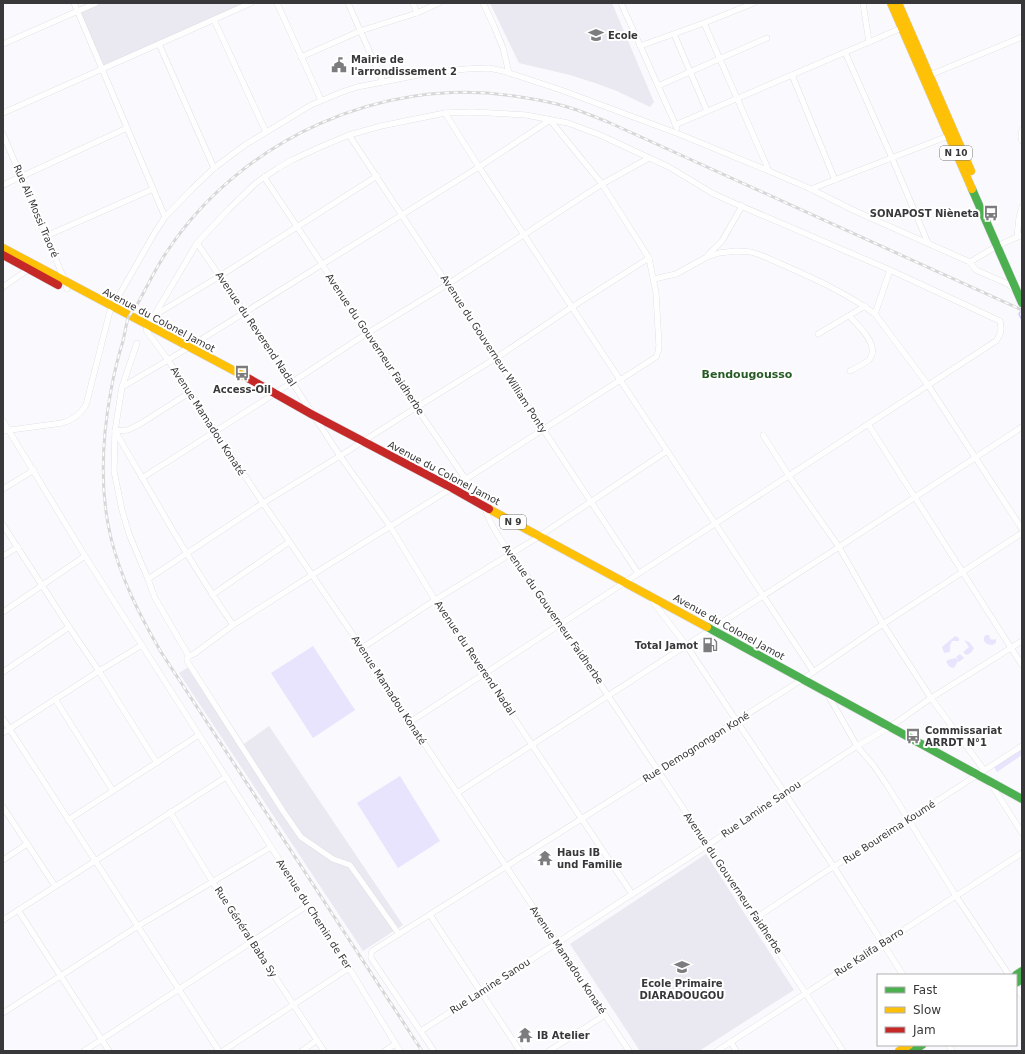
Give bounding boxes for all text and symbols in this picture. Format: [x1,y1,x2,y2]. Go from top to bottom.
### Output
school or university icon: Ecole [587,26,605,44]
place label: Ecole [608,30,638,41]
place label: Mairie de l'arrondissement 2 [351,54,457,77]
public building icon: Mairie de l'arrondissement 2 [330,56,348,74]
road number: N 10 [940,146,972,160]
street label: Rue Ali Mossi Traoré [11,163,61,259]
bus stop icon: SONAPOST Nièneta [982,204,1000,222]
place label: SONAPOST Nièneta [870,208,979,219]
street label: Avenue du Reverend Nadal [213,270,299,388]
street label: Avenue du Gouverneur Faidherbe [324,271,426,417]
street label: Avenue du Gouverneur William Ponty [439,273,549,435]
street label: Avenue du Colonel Jamot [101,286,217,354]
street label: Avenue Mamadou Konaté [169,364,247,478]
bus stop icon: Access-Oil [233,364,251,382]
district label: Bendougousso [702,368,793,381]
place label: Access-Oil [213,384,271,395]
street label: Avenue du Colonel Jamot [386,439,502,507]
road number: N 9 [500,515,526,529]
street label: Avenue du Gouverneur Faidherbe [500,542,606,686]
street label: Avenue du Colonel Jamot [671,592,787,662]
street label: Avenue du Reverend Nadal [432,599,518,717]
street label: Avenue Mamadou Konaté [350,633,428,747]
fuel station icon: Total Jamot [701,636,719,654]
place label: Total Jamot [635,640,698,651]
street label: Rue Demognongon Koné [641,710,751,784]
place label: Commissariat ARRDT N°1 [925,725,1002,748]
bus stop icon: Commissariat ARRDT N°1 [904,727,922,745]
street label: Rue Lamine Sanou [719,778,803,840]
street label: Rue Boureima Koumé [841,798,937,866]
street label: Avenue du Gouverneur Faidherbe [682,810,784,956]
place label: Haus IB und Familie [557,847,623,870]
temple icon: Haus IB und Familie [536,849,554,867]
street label: Avenue du Chemin de Fer [274,857,354,972]
street label: Rue Général Baba Sy [213,885,279,979]
street label: Avenue Mamadou Konaté [528,904,608,1016]
street label: Rue Kalifa Barro [832,926,906,978]
street label: Rue Lamine Sanou [448,956,532,1016]
school or university icon: Ecole Primaire DIARADOUGOU [673,958,691,976]
legend [877,974,1017,1046]
place label: Ecole Primaire DIARADOUGOU [640,978,724,1001]
text: Fast [913,983,937,997]
text: Slow [913,1003,941,1017]
text: Jam [912,1023,936,1037]
temple icon: IB Atelier [516,1026,534,1044]
place label: IB Atelier [537,1030,590,1041]

